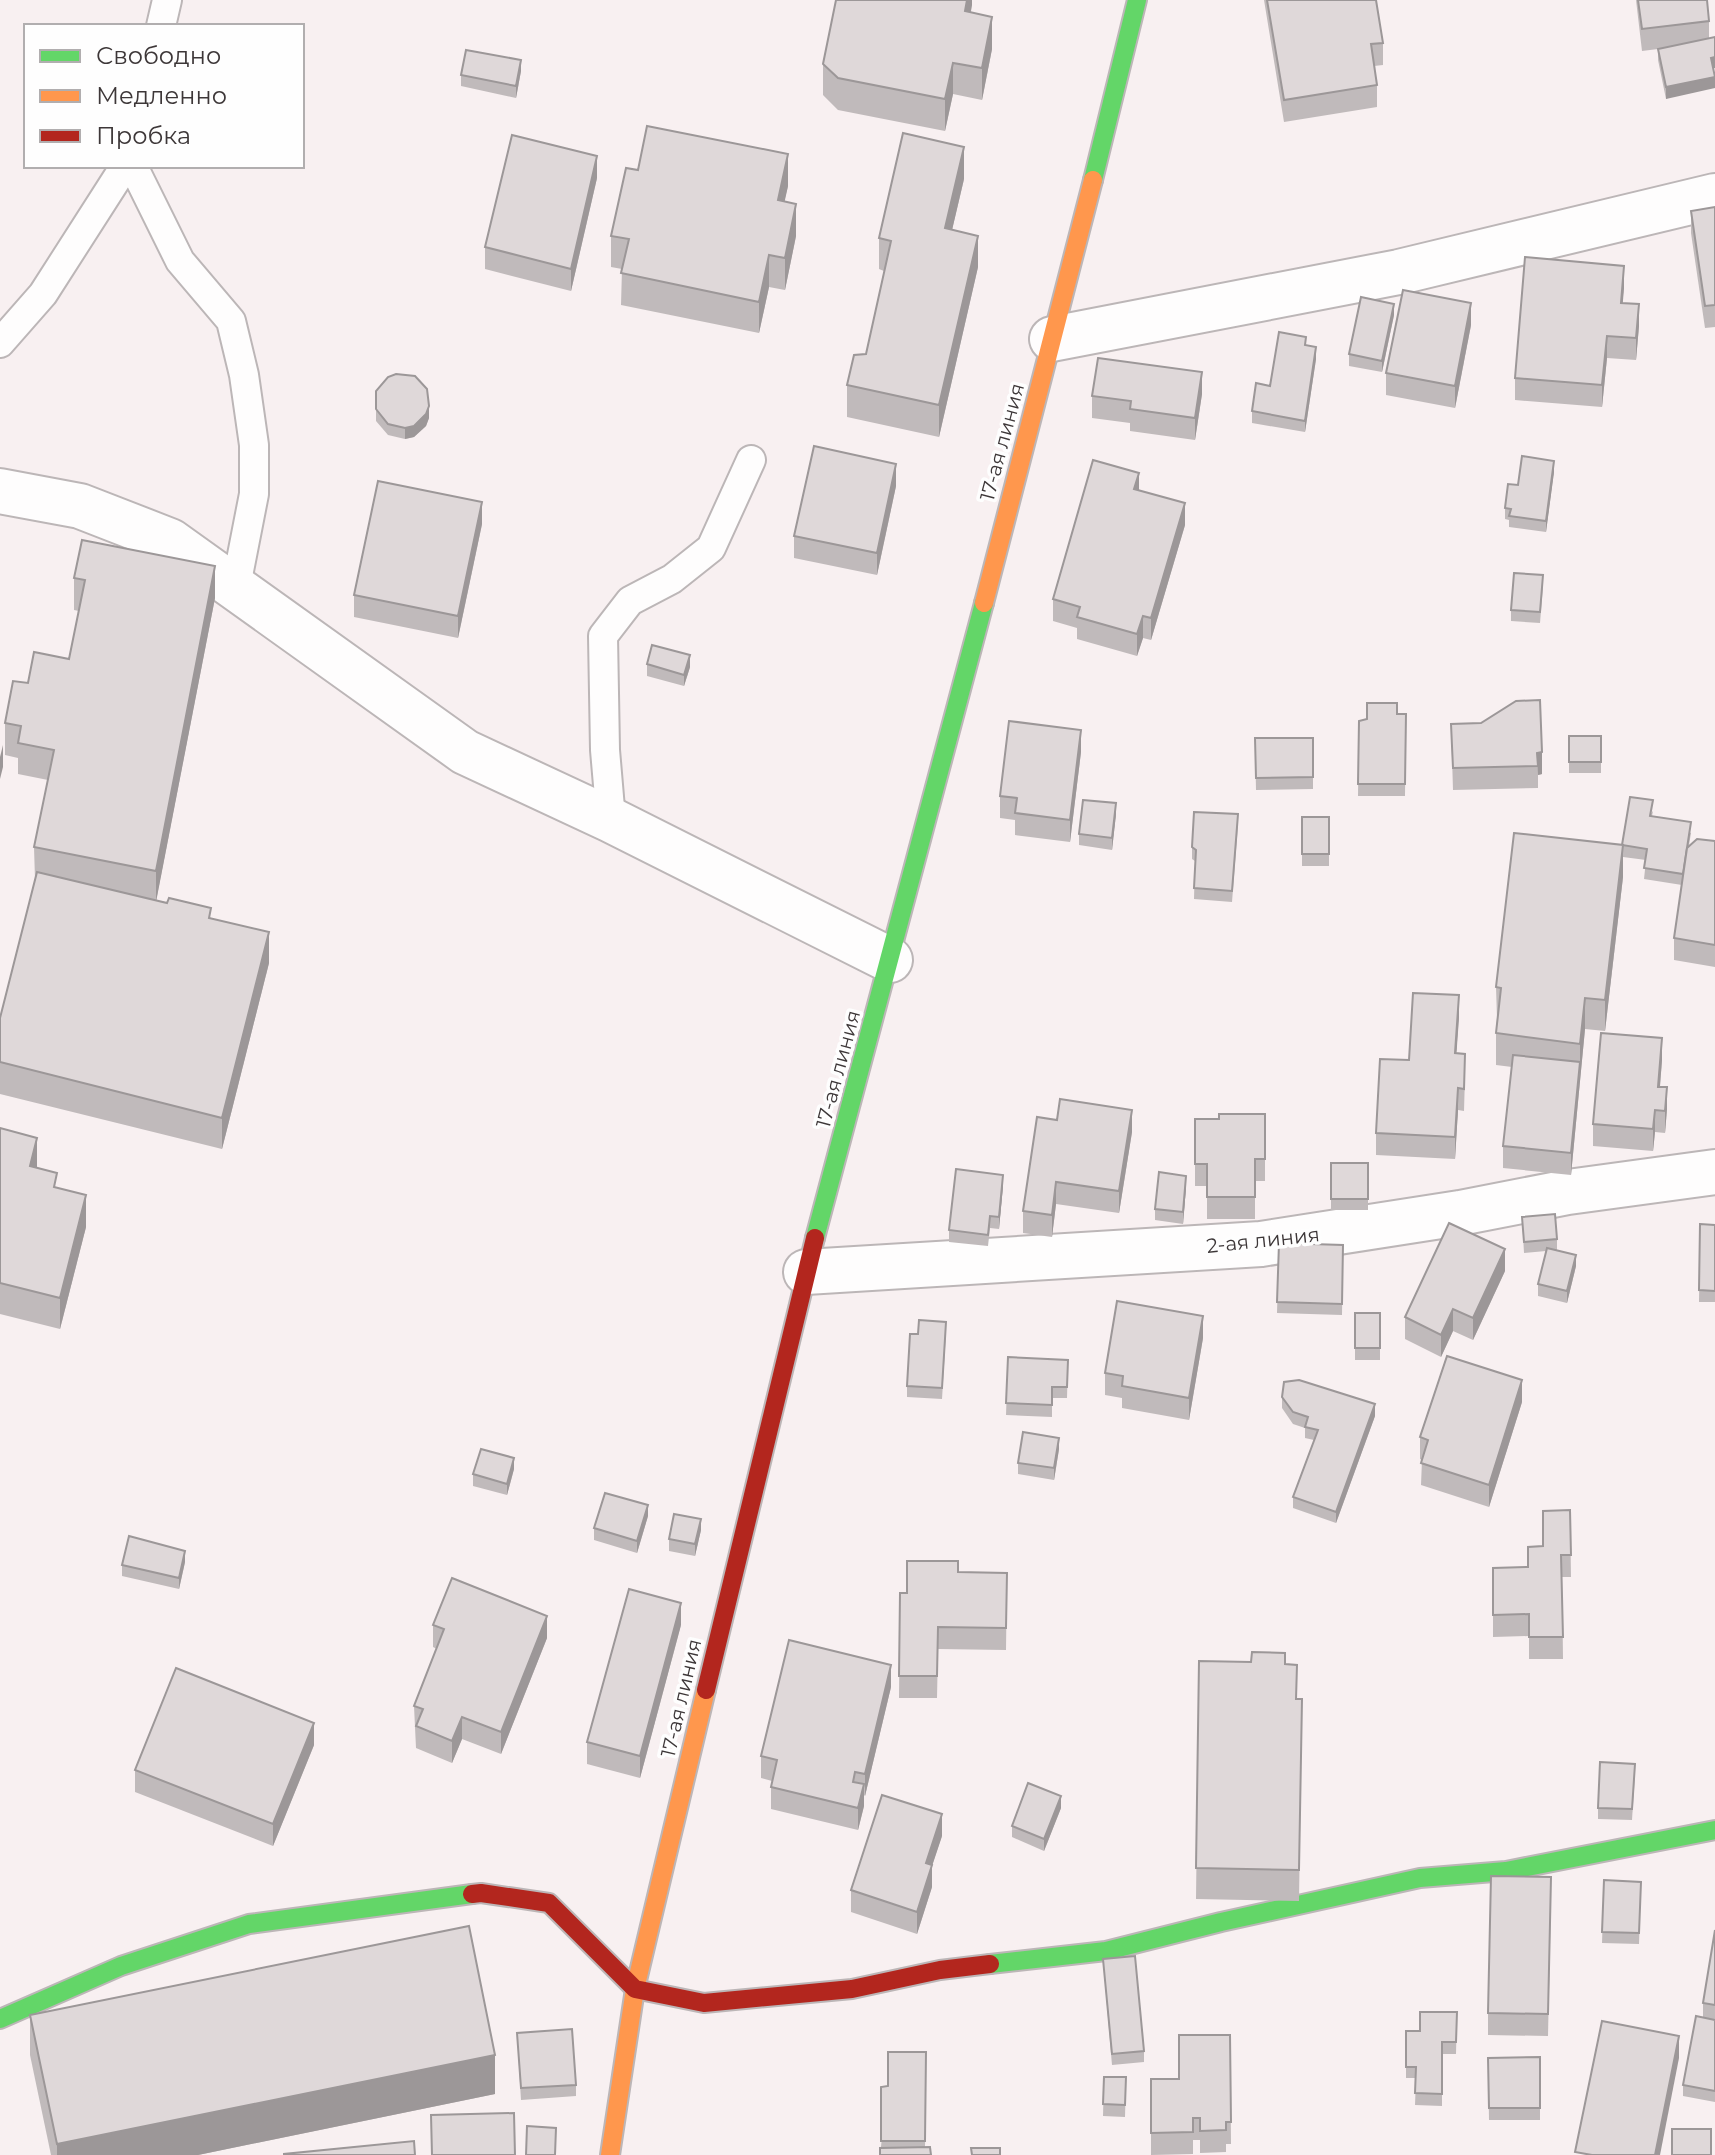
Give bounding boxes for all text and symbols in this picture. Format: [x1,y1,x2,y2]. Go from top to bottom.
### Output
legend [24,24,304,168]
text: Свободно [96,41,221,70]
text: Медленно [96,81,227,110]
text: Пробка [96,121,191,150]
street label: 17-ая линия [975,381,1029,503]
street label: 17-ая линия [811,1008,865,1130]
street label: 2-ая линия [1205,1222,1321,1258]
street label: 17-ая линия [656,1637,706,1759]

